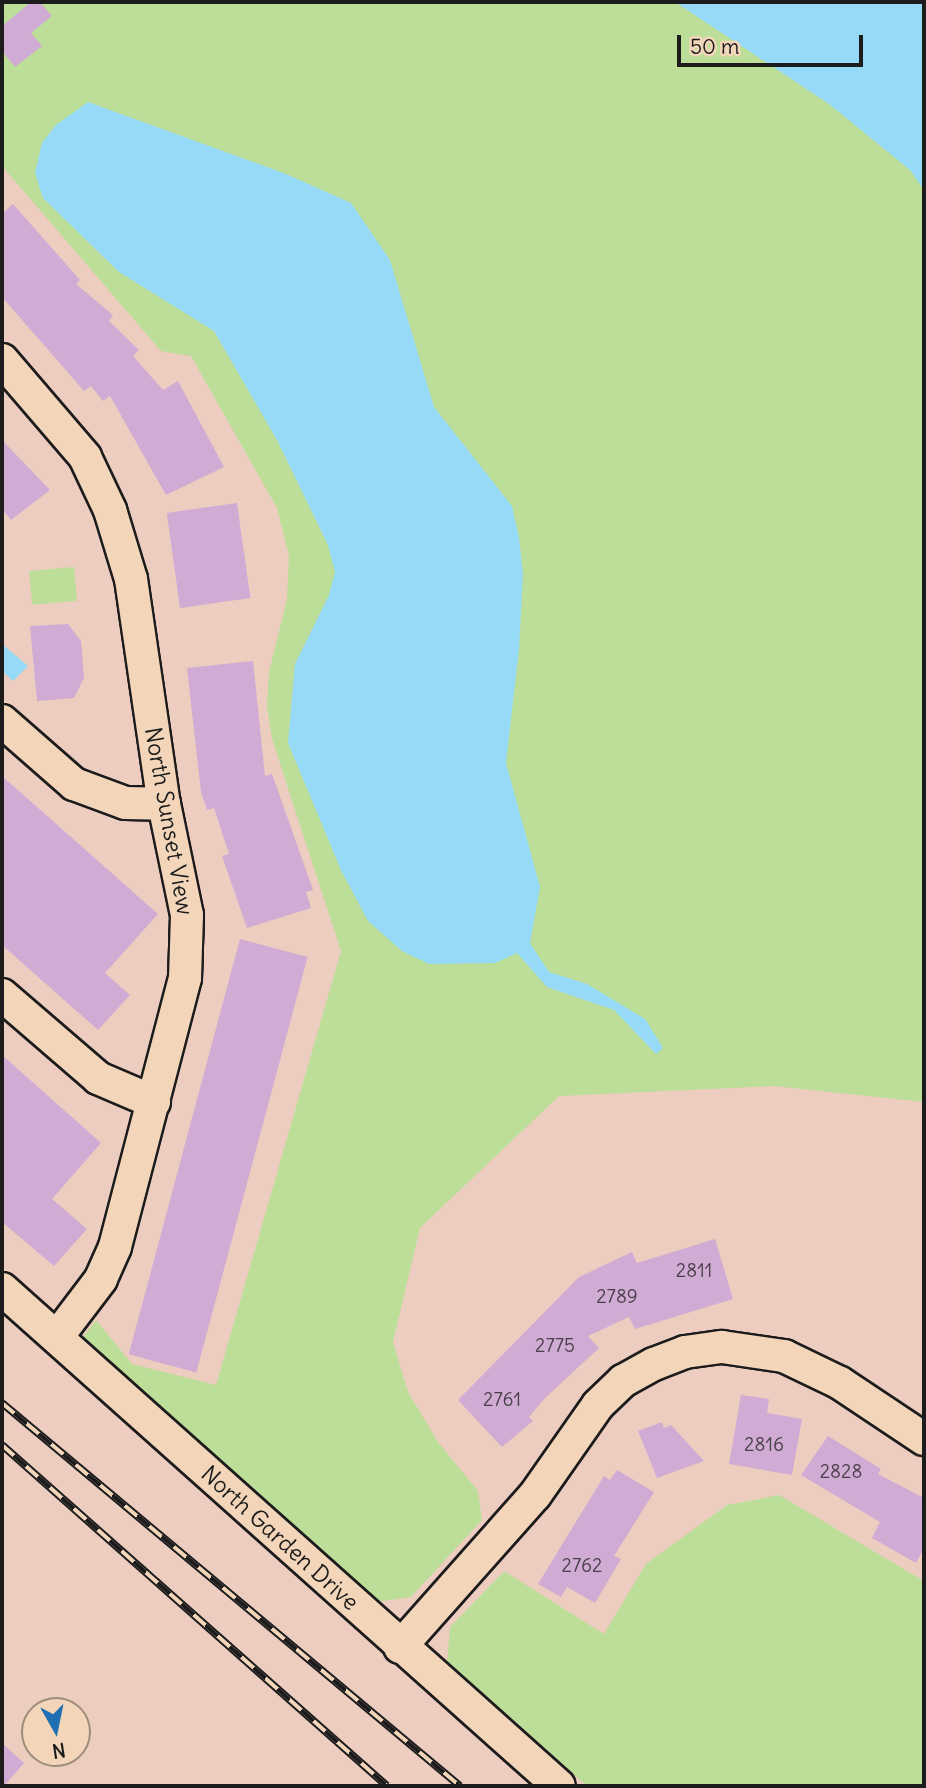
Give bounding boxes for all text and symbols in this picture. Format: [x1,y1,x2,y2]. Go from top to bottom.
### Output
scale bar [681,21,866,65]
text: 50 m [690,33,739,60]
street label: North Sunset View [139,725,199,917]
house number: 2811 [676,1260,712,1282]
house number: 2789 [596,1286,638,1308]
house number: 2775 [535,1335,575,1357]
house number: 2761 [483,1389,521,1411]
house number: 2816 [744,1434,784,1456]
street label: North Garden Drive [196,1460,364,1616]
house number: 2828 [820,1461,862,1483]
house number: 2762 [562,1555,602,1577]
north arrow [21,1697,91,1767]
text: N [51,1738,67,1764]

